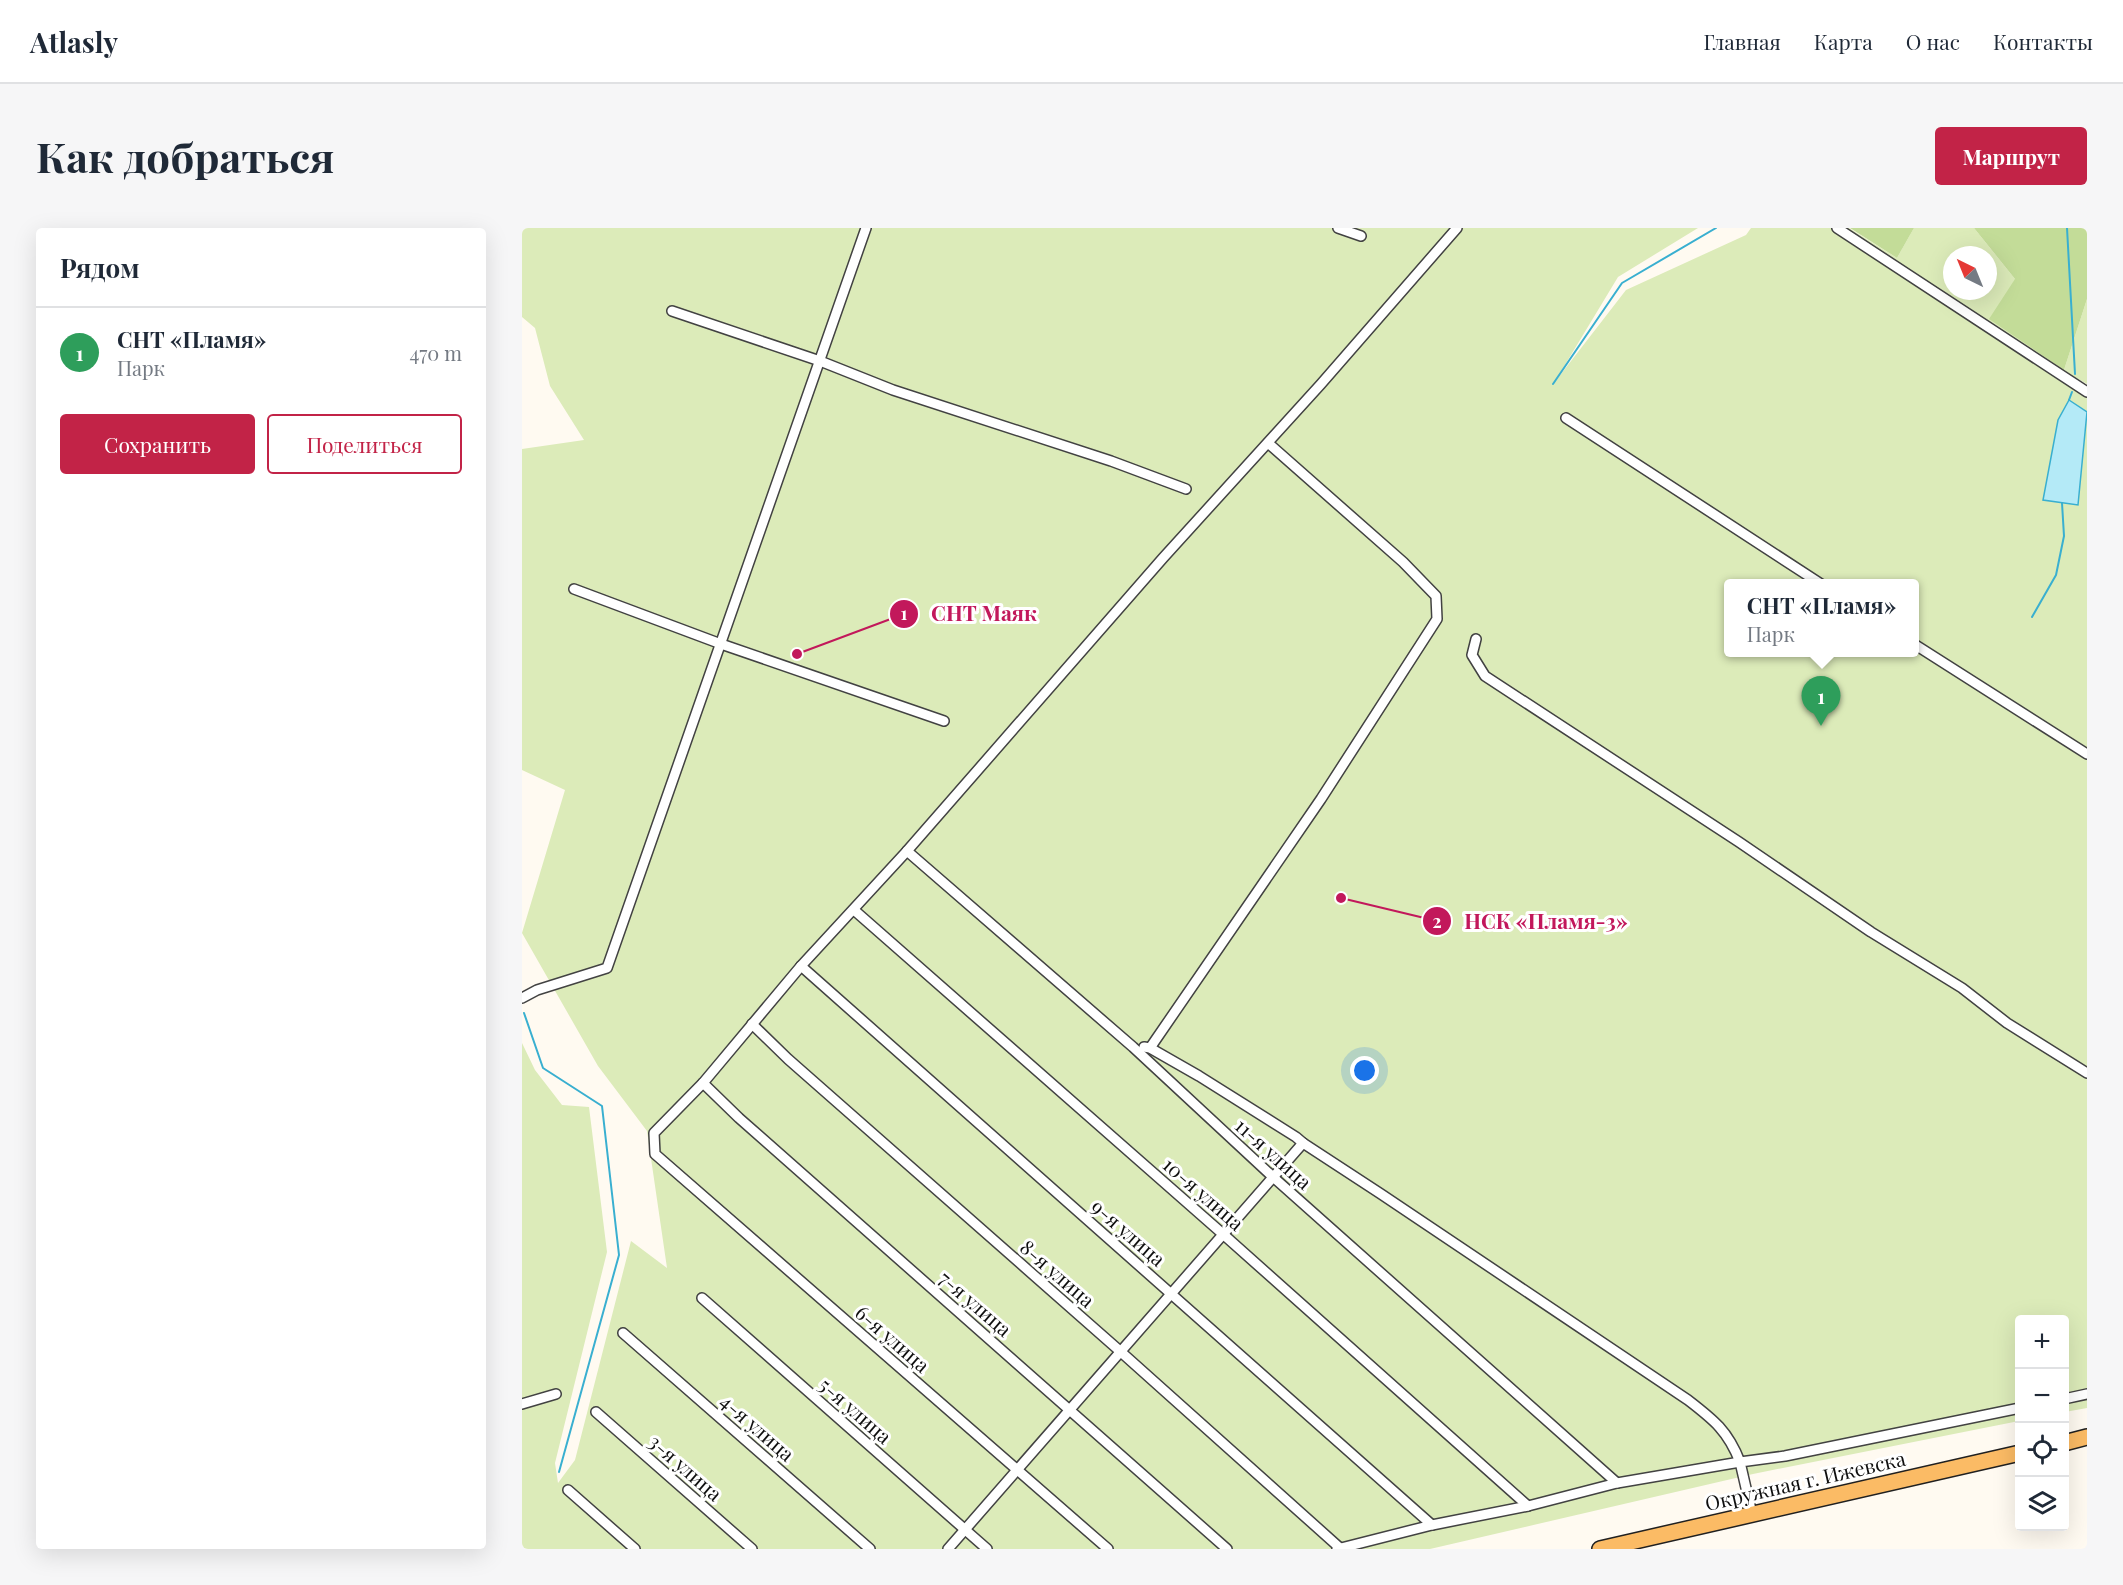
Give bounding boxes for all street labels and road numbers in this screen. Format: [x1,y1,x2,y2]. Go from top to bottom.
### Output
street label: 11-я улица [1230,1111,1318,1195]
street label: 10-я улица [1158,1150,1250,1236]
street label: 9-я улица [1086,1192,1172,1272]
street label: 8-я улица [1015,1233,1101,1313]
street label: 7-я улица [934,1264,1018,1342]
street label: 6-я улица [850,1298,936,1378]
street label: 5-я улица [814,1371,898,1449]
street label: 4-я улица [715,1387,801,1467]
street label: 3-я улица [644,1428,728,1506]
street label: Окружная г. Ижевска [1702,1444,1908,1516]

